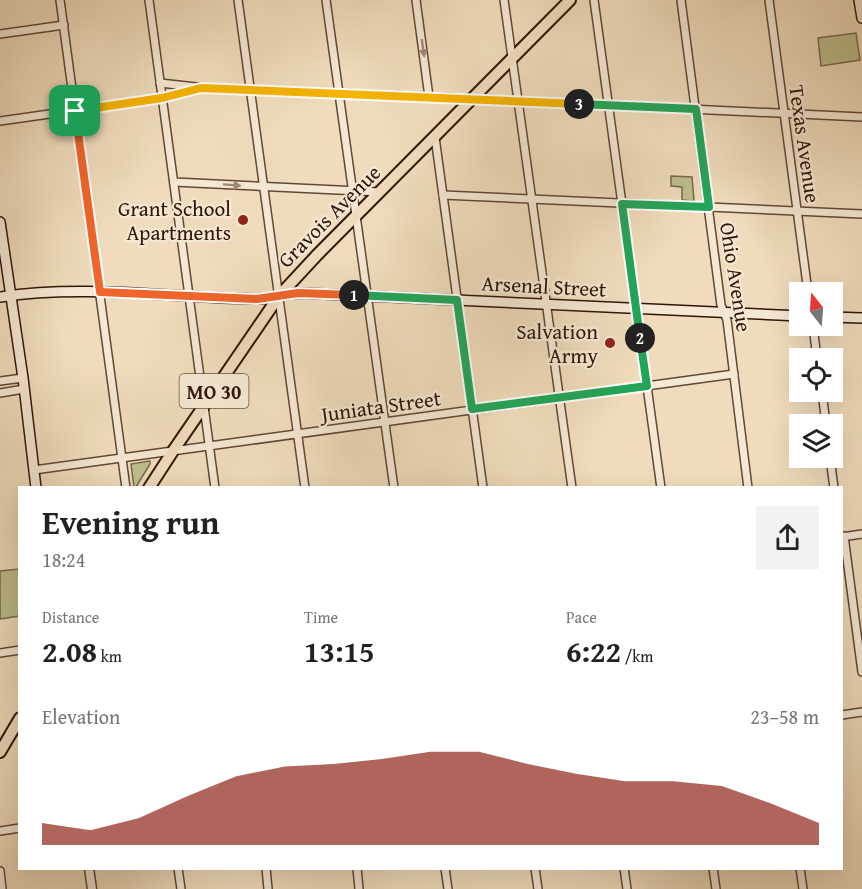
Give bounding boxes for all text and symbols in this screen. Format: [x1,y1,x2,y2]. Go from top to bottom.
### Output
one-way arrow [418,39,427,58]
street label: Texas Avenue [781,83,829,205]
pin [49,85,100,136]
pin: 3 [564,89,594,119]
text: 3 [575,92,583,116]
icon: arrive [58,94,91,127]
street label: Gravois Avenue [270,157,388,275]
one-way arrow [222,180,241,190]
place label: Grant School Apartments [118,193,231,248]
marker: Grant School Apartments [236,213,250,227]
street label: Ohio Avenue [712,220,760,334]
street label: Arsenal Street [481,267,608,305]
pin: 1 [339,280,369,310]
north arrow [789,282,843,336]
map controls [789,282,843,468]
text: 1 [350,283,358,307]
place label: Salvation Army [516,316,599,371]
pin: 2 [625,323,655,353]
text: 2 [636,326,644,350]
marker: Salvation Army [603,336,617,350]
button: locate [789,348,843,402]
road number: MO 30 [180,374,248,408]
street label: Juniata Street [316,382,443,430]
button: layers [789,414,843,468]
text: Evening run [42,498,219,546]
button: share [756,506,819,569]
text: 18:24 [42,545,85,574]
text: Distance [42,605,99,629]
text: Time [304,605,338,629]
text: Pace [566,605,597,629]
text: 2.08 [42,629,97,673]
text: 13:15 [304,629,375,673]
text: 6:22 [566,629,621,673]
text: km [97,644,122,668]
text: /km [621,644,653,668]
text: Elevation [42,702,120,731]
text: 23–58 m [750,702,819,731]

